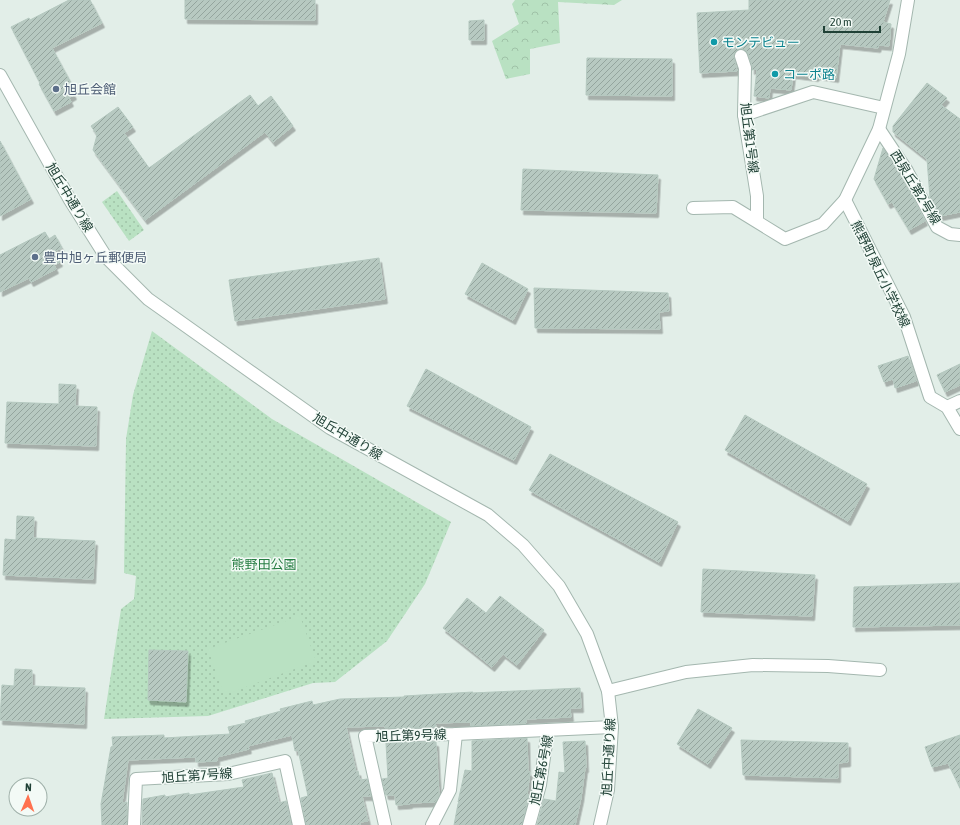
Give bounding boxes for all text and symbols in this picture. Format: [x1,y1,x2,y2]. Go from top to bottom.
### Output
scale bar [824,8,880,34]
text: 20 m [830,15,852,29]
place label: モンテビュー [722,35,800,50]
marker: モンテビュー [709,37,719,47]
place label: コーポ路 [783,67,835,82]
marker: コーポ路 [770,69,780,79]
place label: 旭丘会館 [64,82,116,97]
marker: 旭丘会館 [51,84,61,94]
street label: 旭丘第1号線 [738,102,761,174]
street label: 西泉丘第2号線 [887,147,944,227]
street label: 旭丘中通り線 [43,160,96,235]
street label: 熊野町泉丘小学校線 [848,218,913,330]
place label: 豊中旭ヶ丘郵便局 [43,250,147,265]
marker: 豊中旭ヶ丘郵便局 [30,252,40,262]
street label: 旭丘中通り線 [310,410,385,463]
park label: 熊野田公園 [231,557,297,572]
street label: 旭丘中通り線 [599,718,618,796]
street label: 旭丘第9号線 [375,727,447,744]
street label: 旭丘第6号線 [527,734,556,806]
street label: 旭丘第7号線 [161,766,233,785]
north arrow [8,777,48,817]
text: N [25,781,32,793]

